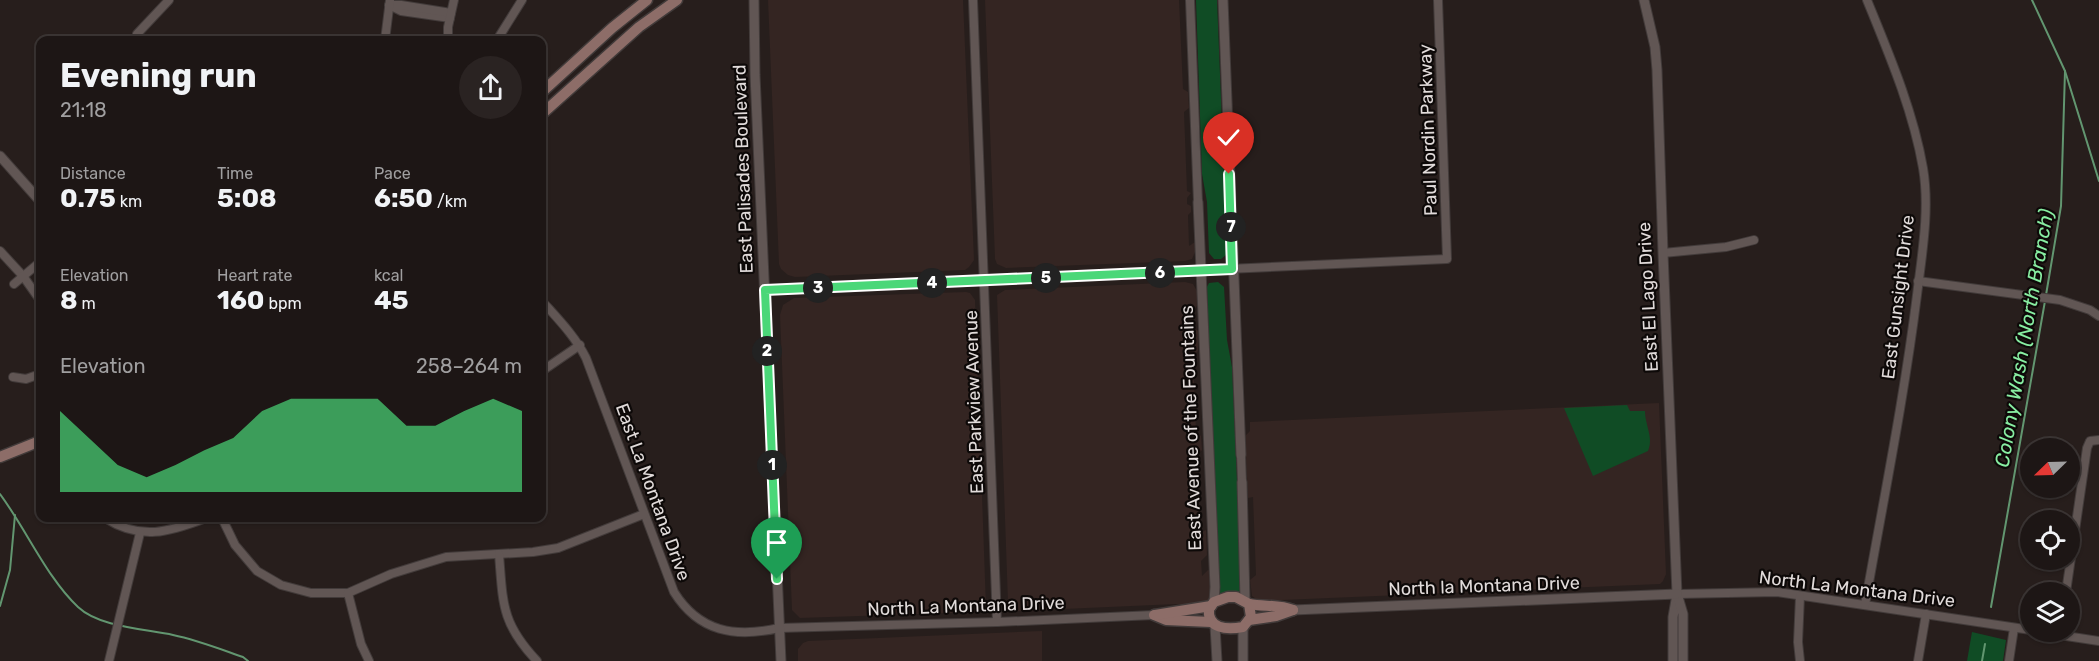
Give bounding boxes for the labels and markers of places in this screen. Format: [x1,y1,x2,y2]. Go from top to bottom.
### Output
pin [1203,112,1254,174]
pin: 7 [1216,212,1246,242]
pin: 6 [1145,258,1175,288]
pin: 5 [1031,263,1061,293]
pin: 4 [917,268,947,298]
pin: 3 [803,273,833,303]
pin: 2 [752,336,782,366]
pin: 1 [757,450,787,480]
pin [751,517,802,579]

